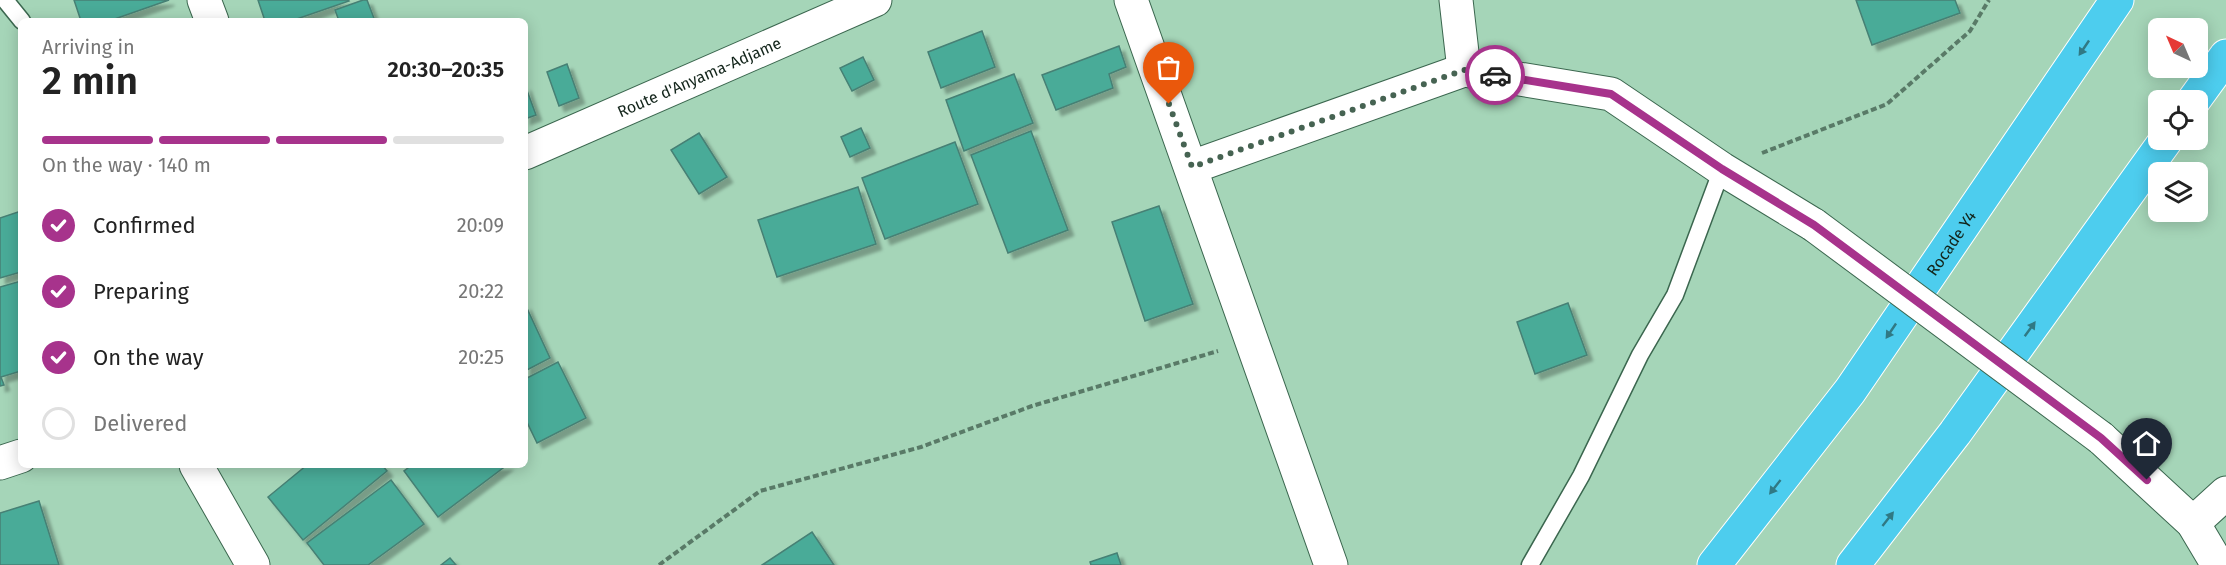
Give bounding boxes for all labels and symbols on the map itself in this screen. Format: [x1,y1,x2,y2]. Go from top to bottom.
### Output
north arrow [2148,18,2208,78]
street label: Route d'Anyama-Adjame [614,33,784,121]
one-way arrow [2078,40,2090,56]
pin [1143,42,1194,104]
courier [1465,45,1525,105]
street label: Rocade Y4 [1922,207,1980,279]
one-way arrow [2024,321,2036,337]
one-way arrow [1886,323,1897,339]
pin [2121,418,2172,480]
one-way arrow [1768,479,1781,495]
one-way arrow [1882,511,1894,526]

